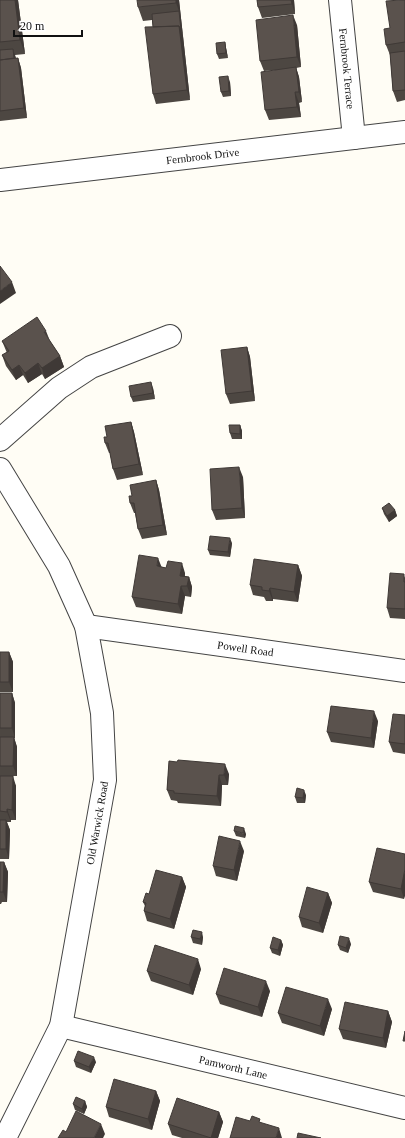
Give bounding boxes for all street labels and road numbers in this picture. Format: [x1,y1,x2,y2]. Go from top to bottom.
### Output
street label: Fernbrook Terrace [337,28,357,110]
street label: Fernbrook Drive [165,146,240,166]
street label: Powell Road [217,639,275,658]
street label: Old Warwick Road [84,780,110,866]
street label: Pamworth Lane [198,1053,269,1081]

